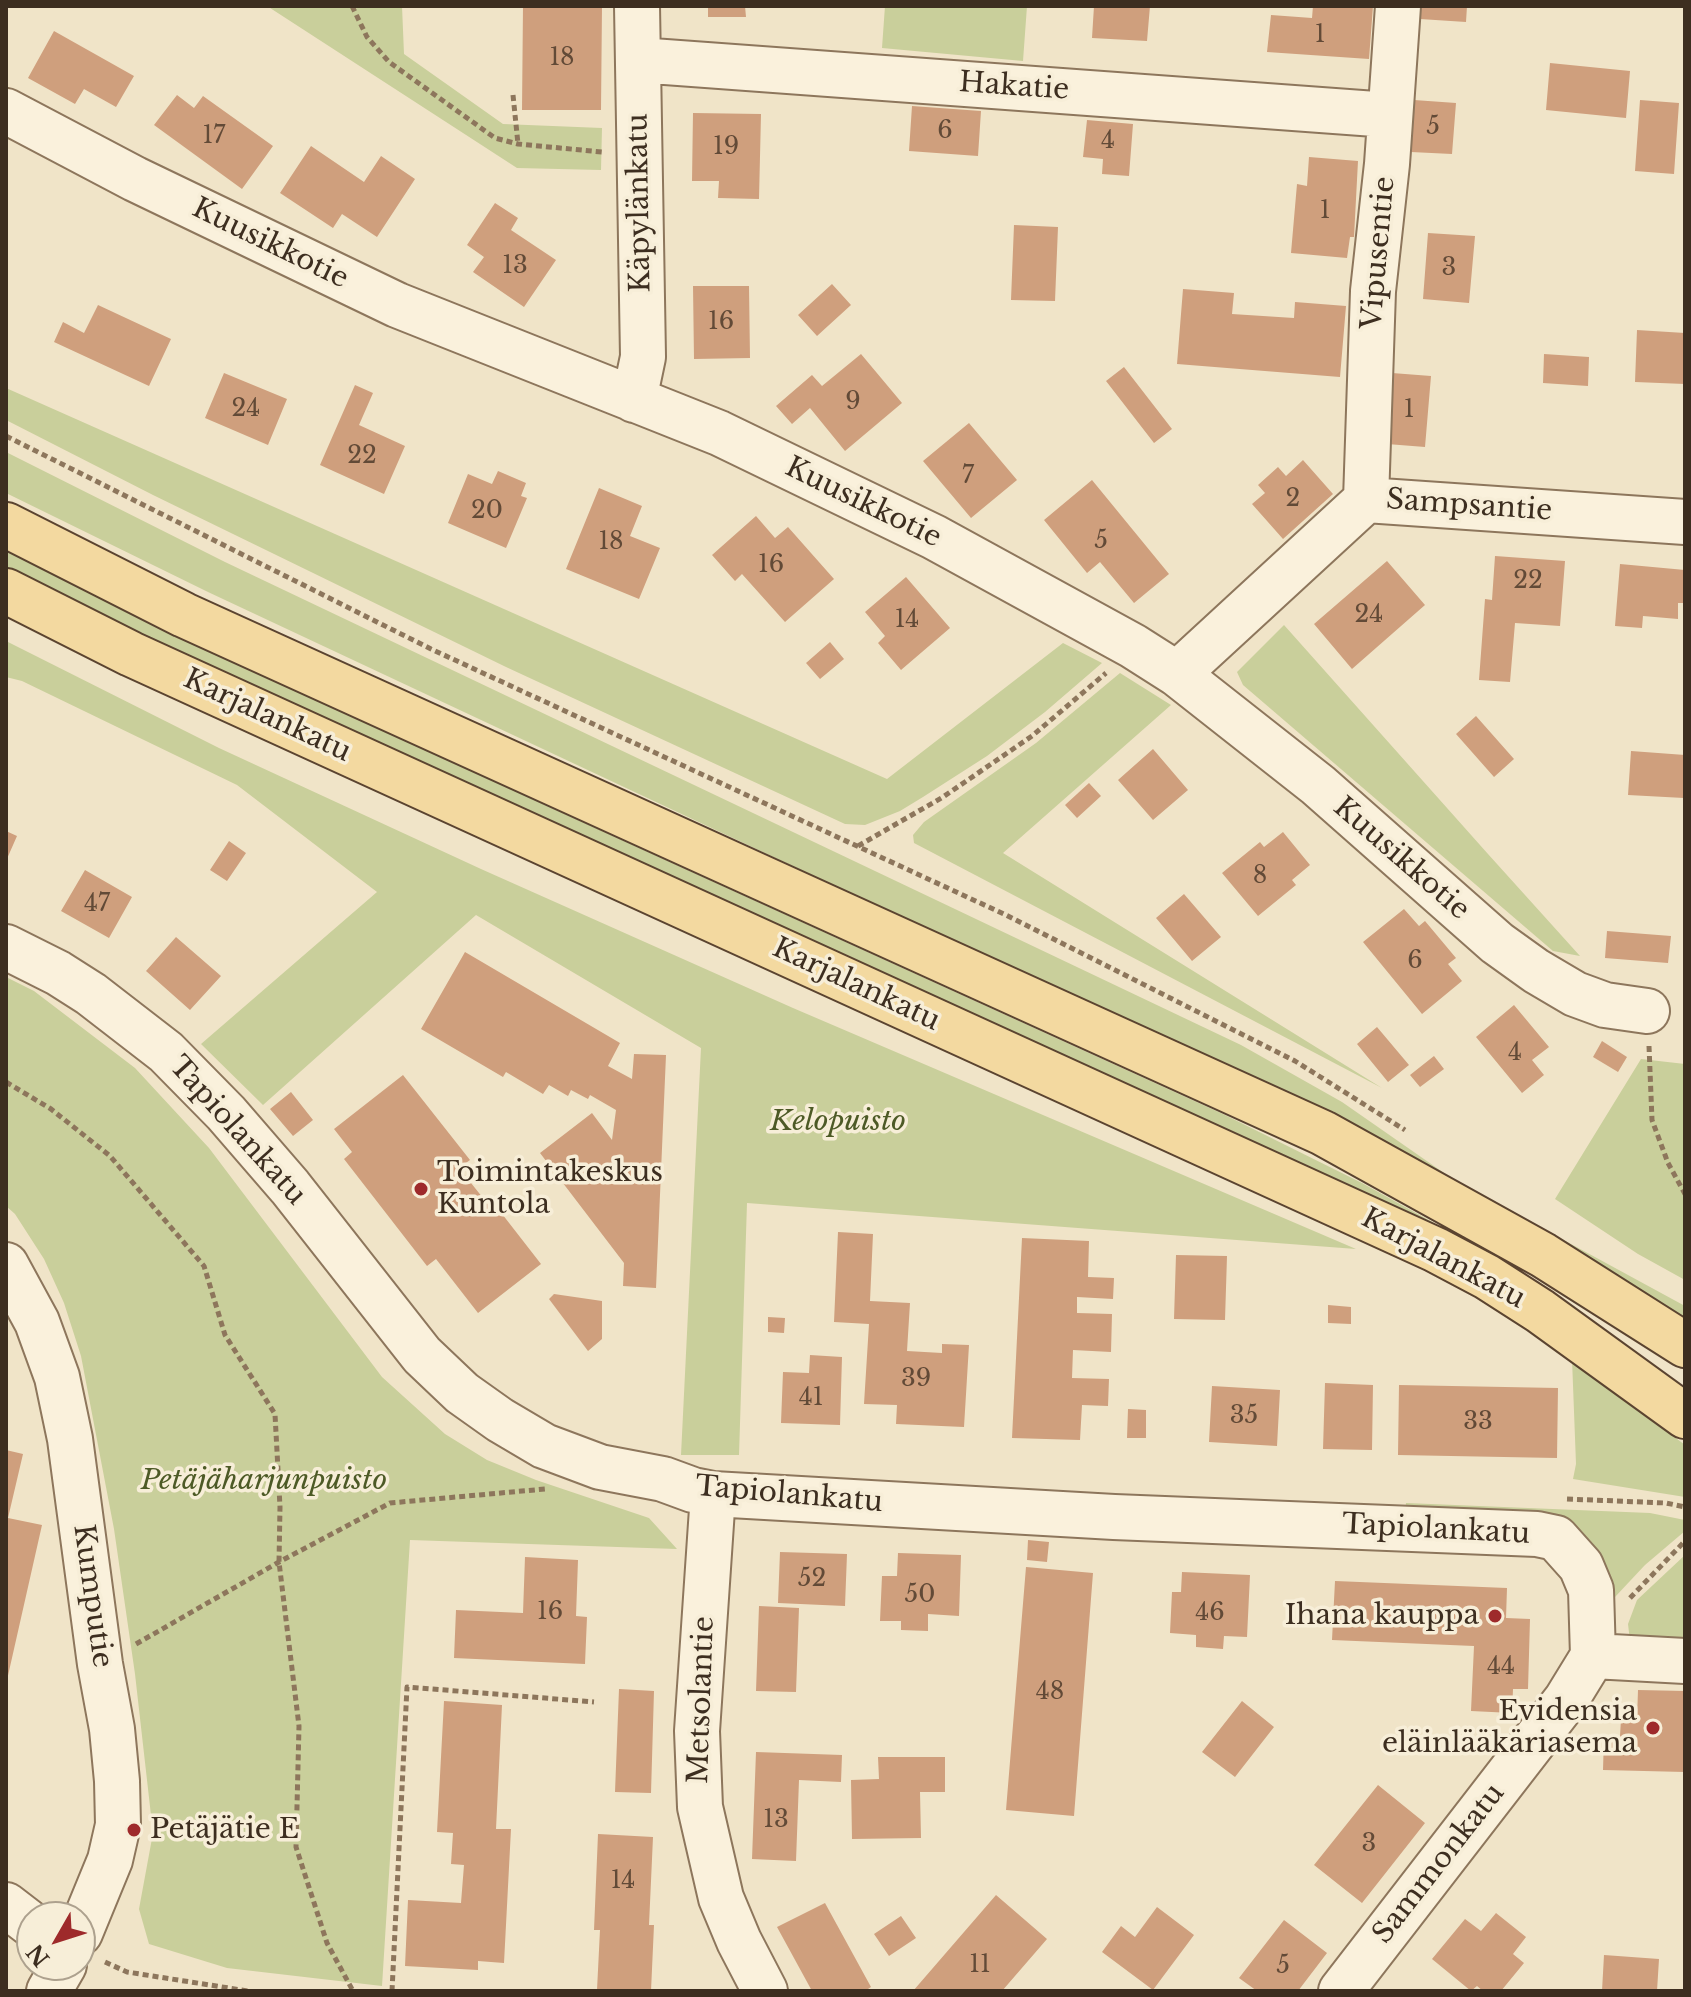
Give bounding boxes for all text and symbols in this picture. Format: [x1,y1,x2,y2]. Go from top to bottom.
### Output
house number: 1 [1315,21,1325,49]
house number: 18 [549,44,575,72]
street label: Hakatie [958,66,1070,108]
street label: Käpylänkatu [622,113,658,293]
house number: 5 [1426,113,1440,141]
house number: 6 [937,117,953,145]
house number: 17 [203,122,225,150]
house number: 4 [1101,127,1115,155]
house number: 19 [713,133,739,161]
street label: Vipusentie [1356,175,1402,331]
street label: Kuusikkotie [187,192,353,296]
house number: 1 [1320,197,1330,225]
house number: 13 [502,252,528,280]
house number: 3 [1442,254,1456,282]
house number: 16 [708,308,734,336]
house number: 9 [845,388,861,416]
house number: 24 [232,395,260,423]
house number: 1 [1404,396,1414,424]
house number: 22 [347,442,377,470]
street label: Kuusikkotie [780,451,946,555]
house number: 7 [962,462,974,490]
street label: Sampsantie [1385,483,1553,529]
house number: 2 [1286,485,1300,513]
house number: 20 [471,497,503,525]
house number: 5 [1094,527,1108,555]
house number: 18 [598,528,624,556]
house number: 16 [758,551,784,579]
house number: 22 [1513,567,1543,595]
house number: 24 [1355,601,1383,629]
house number: 14 [895,606,919,634]
street label: Karjalankatu [178,663,356,769]
street label: Kuusikkotie [1326,791,1476,927]
house number: 8 [1253,862,1267,890]
house number: 47 [84,890,110,918]
street label: Karjalankatu [767,932,945,1038]
house number: 6 [1407,947,1423,975]
house number: 4 [1508,1039,1522,1067]
street label: Tapiolankatu [162,1050,312,1212]
park label: Kelopuisto [770,1105,906,1139]
place label: Toimintakeskus Kuntola [437,1156,663,1222]
marker: Toimintakeskus Kuntola [412,1180,430,1198]
street label: Karjalankatu [1355,1202,1531,1316]
house number: 39 [901,1365,931,1393]
house number: 41 [799,1384,823,1412]
house number: 35 [1230,1402,1258,1430]
house number: 33 [1463,1408,1493,1436]
park label: Petäjäharjunpuisto [141,1464,387,1498]
street label: Tapiolankatu [694,1470,884,1520]
street label: Tapiolankatu [1341,1508,1531,1552]
street label: Kumputie [65,1522,119,1670]
house number: 52 [798,1565,826,1593]
house number: 50 [905,1581,935,1609]
house number: 16 [537,1598,563,1626]
house number: 46 [1195,1599,1225,1627]
place label: Ihana kauppa [1285,1599,1479,1633]
marker: Ihana kauppa [1486,1607,1504,1625]
street label: Metsolantie [682,1616,722,1784]
house number: 44 [1487,1653,1515,1681]
house number: 48 [1036,1678,1064,1706]
place label: Evidensia eläinlääkäriasema [1382,1695,1637,1761]
marker: Evidensia eläinlääkäriasema [1644,1719,1662,1737]
street label: Sammonkatu [1366,1777,1512,1951]
house number: 13 [763,1806,789,1834]
place label: Petäjätie E [150,1813,299,1847]
marker: Petäjätie E [125,1821,143,1839]
house number: 3 [1362,1830,1376,1858]
house number: 14 [611,1867,635,1895]
north arrow [16,1901,96,1981]
text: N [22,1939,56,1972]
house number: 11 [969,1951,991,1979]
house number: 5 [1276,1952,1290,1980]

